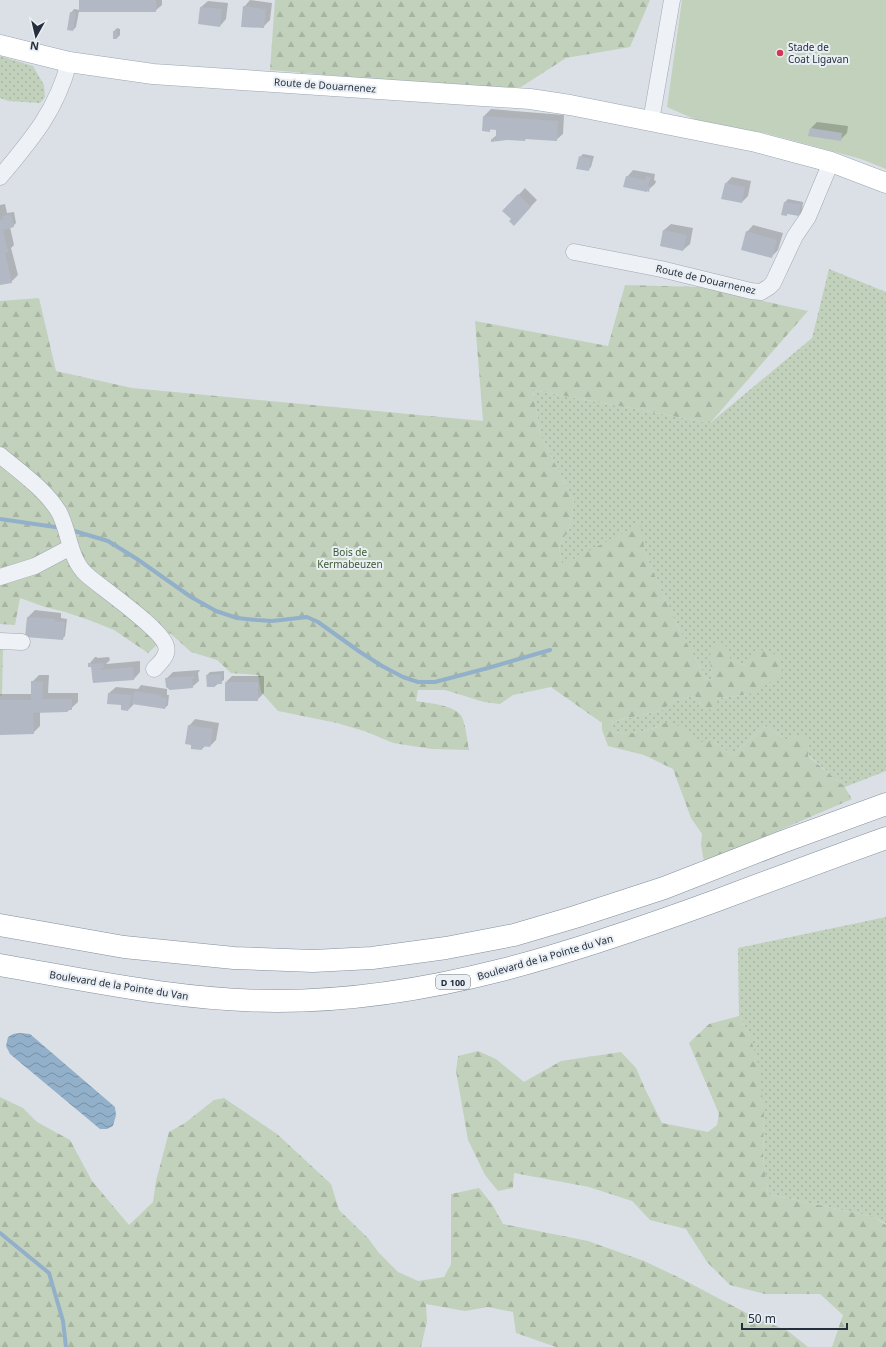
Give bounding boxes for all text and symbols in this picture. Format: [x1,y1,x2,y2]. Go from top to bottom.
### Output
north arrow [16,16,56,56]
text: N [29,38,40,54]
place label: Stade de Coat Ligavan [788,40,849,66]
marker: Stade de Coat Ligavan [775,48,785,58]
street label: Route de Douarnenez [274,74,377,96]
street label: Route de Douarnenez [655,261,758,297]
park label: Bois de Kermabeuzen [317,545,383,571]
street label: Boulevard de la Pointe du Van [476,931,614,983]
street label: Boulevard de la Pointe du Van [49,967,189,1003]
road number: D 100 [436,975,470,989]
scale bar [742,1305,847,1331]
text: 50 m [748,1310,776,1327]

